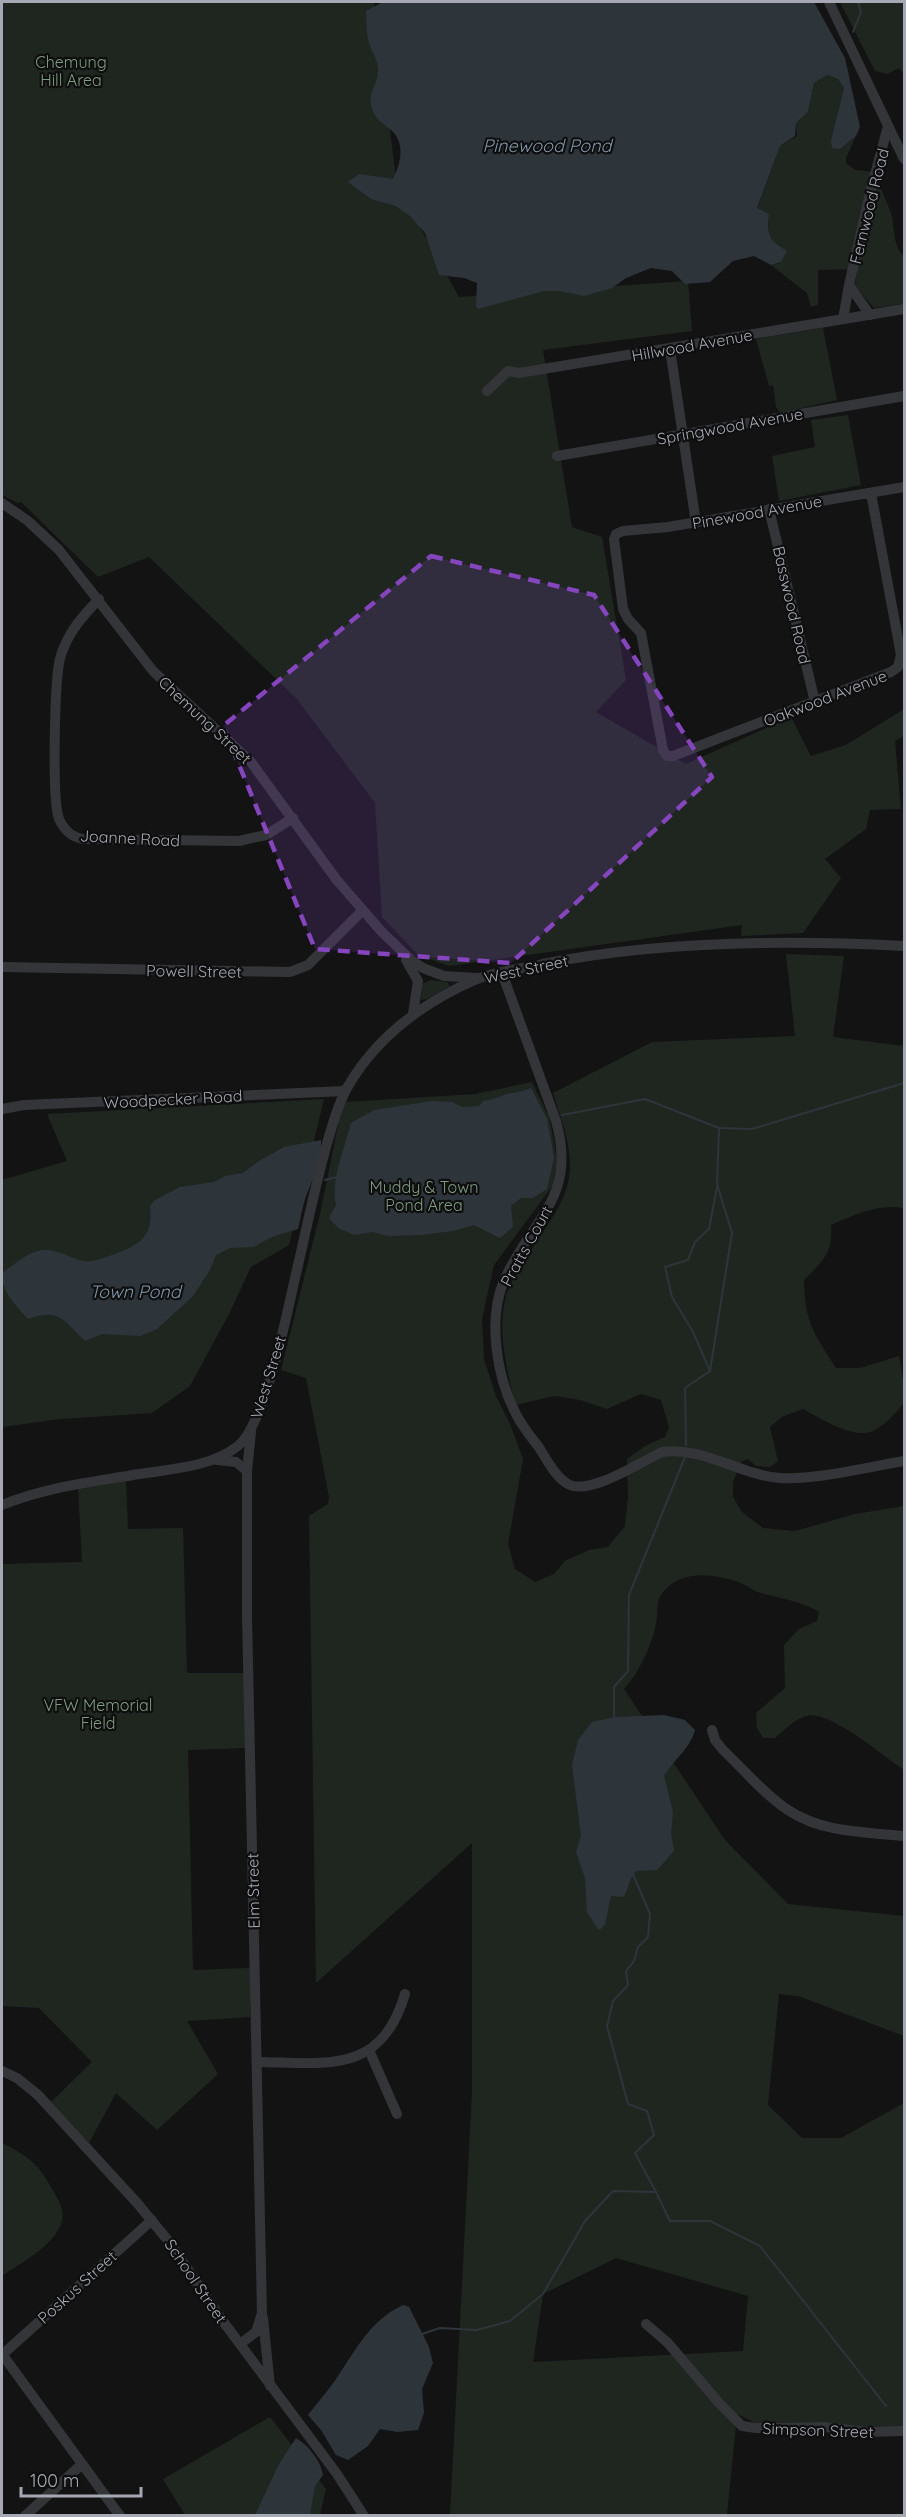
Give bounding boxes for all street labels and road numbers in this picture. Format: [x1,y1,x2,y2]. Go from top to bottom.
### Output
street label: Fernwood Road [845,146,893,266]
street label: Hillwood Avenue [630,325,754,365]
street label: Springwood Avenue [656,403,804,449]
street label: Pinewood Avenue [691,491,823,533]
street label: Basswood Road [769,544,815,666]
street label: Oakwood Avenue [760,665,890,731]
street label: Chemung Street [154,672,256,768]
street label: Joanne Road [79,825,181,851]
street label: West Street [482,950,570,988]
street label: Powell Street [146,960,242,982]
street label: Woodpecker Road [103,1085,243,1113]
street label: Pratts Court [496,1202,556,1290]
street label: West Street [246,1333,290,1421]
street label: Elm Street [242,1853,264,1929]
street label: School Street [160,2235,232,2327]
street label: Poskus Street [33,2246,121,2328]
street label: Simpson Street [762,2418,874,2442]

